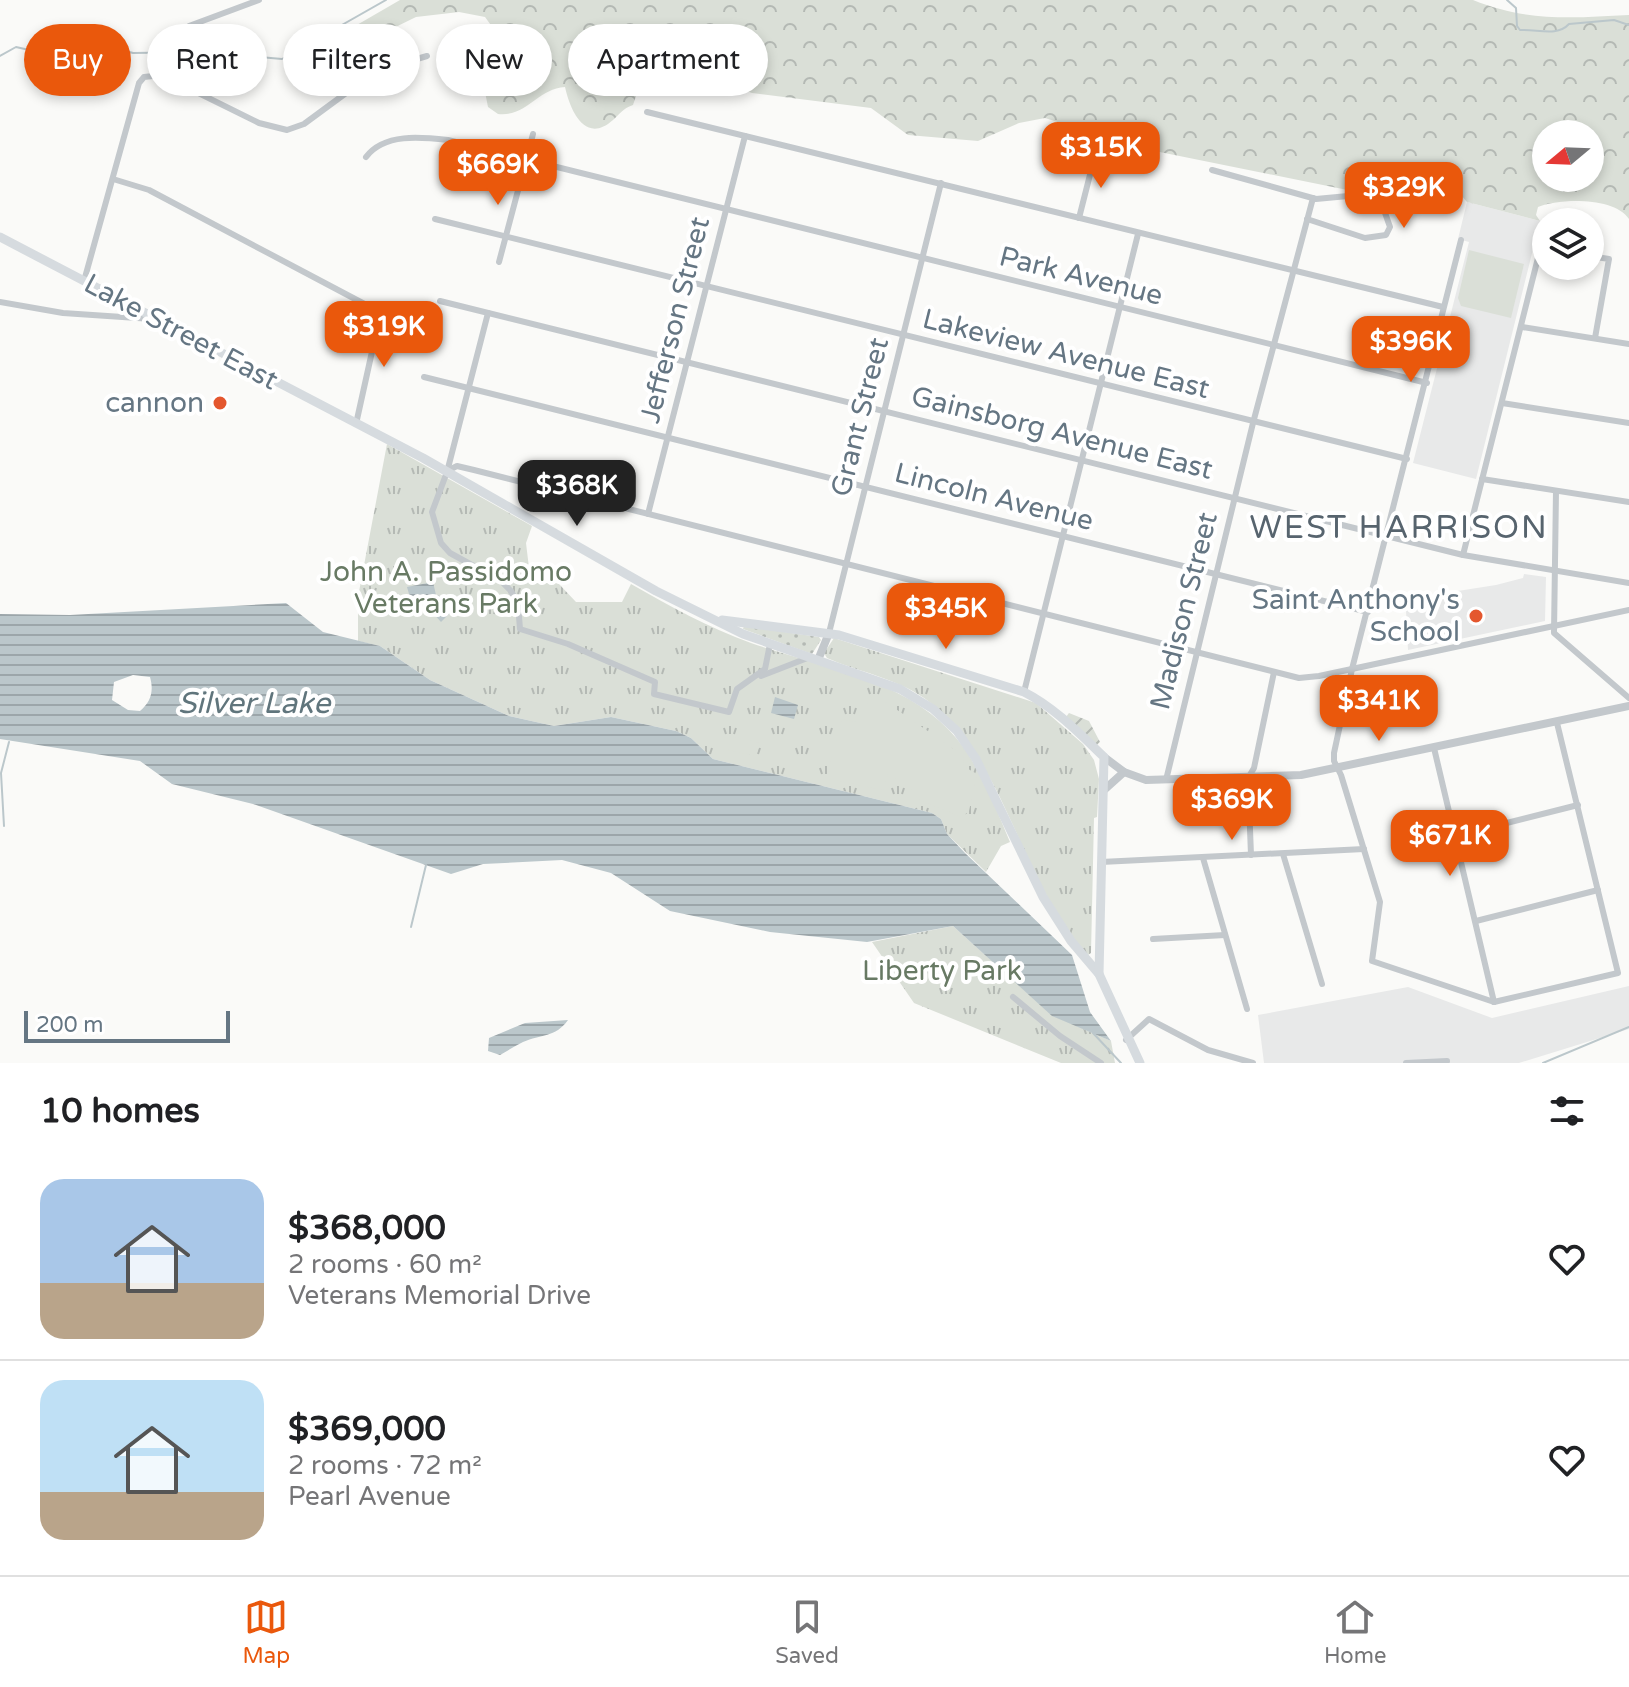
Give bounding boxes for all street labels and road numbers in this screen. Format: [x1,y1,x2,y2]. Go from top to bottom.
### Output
street label: Jefferson Street [633,213,717,427]
street label: Park Avenue [996,239,1166,313]
street label: Lake Street East [78,267,284,398]
street label: Lakeview Avenue East [919,302,1213,406]
street label: Grant Street [824,334,896,500]
street label: Gainsborg Avenue East [908,379,1216,487]
street label: Lincoln Avenue [891,456,1097,538]
street label: Madison Street [1143,508,1225,713]

